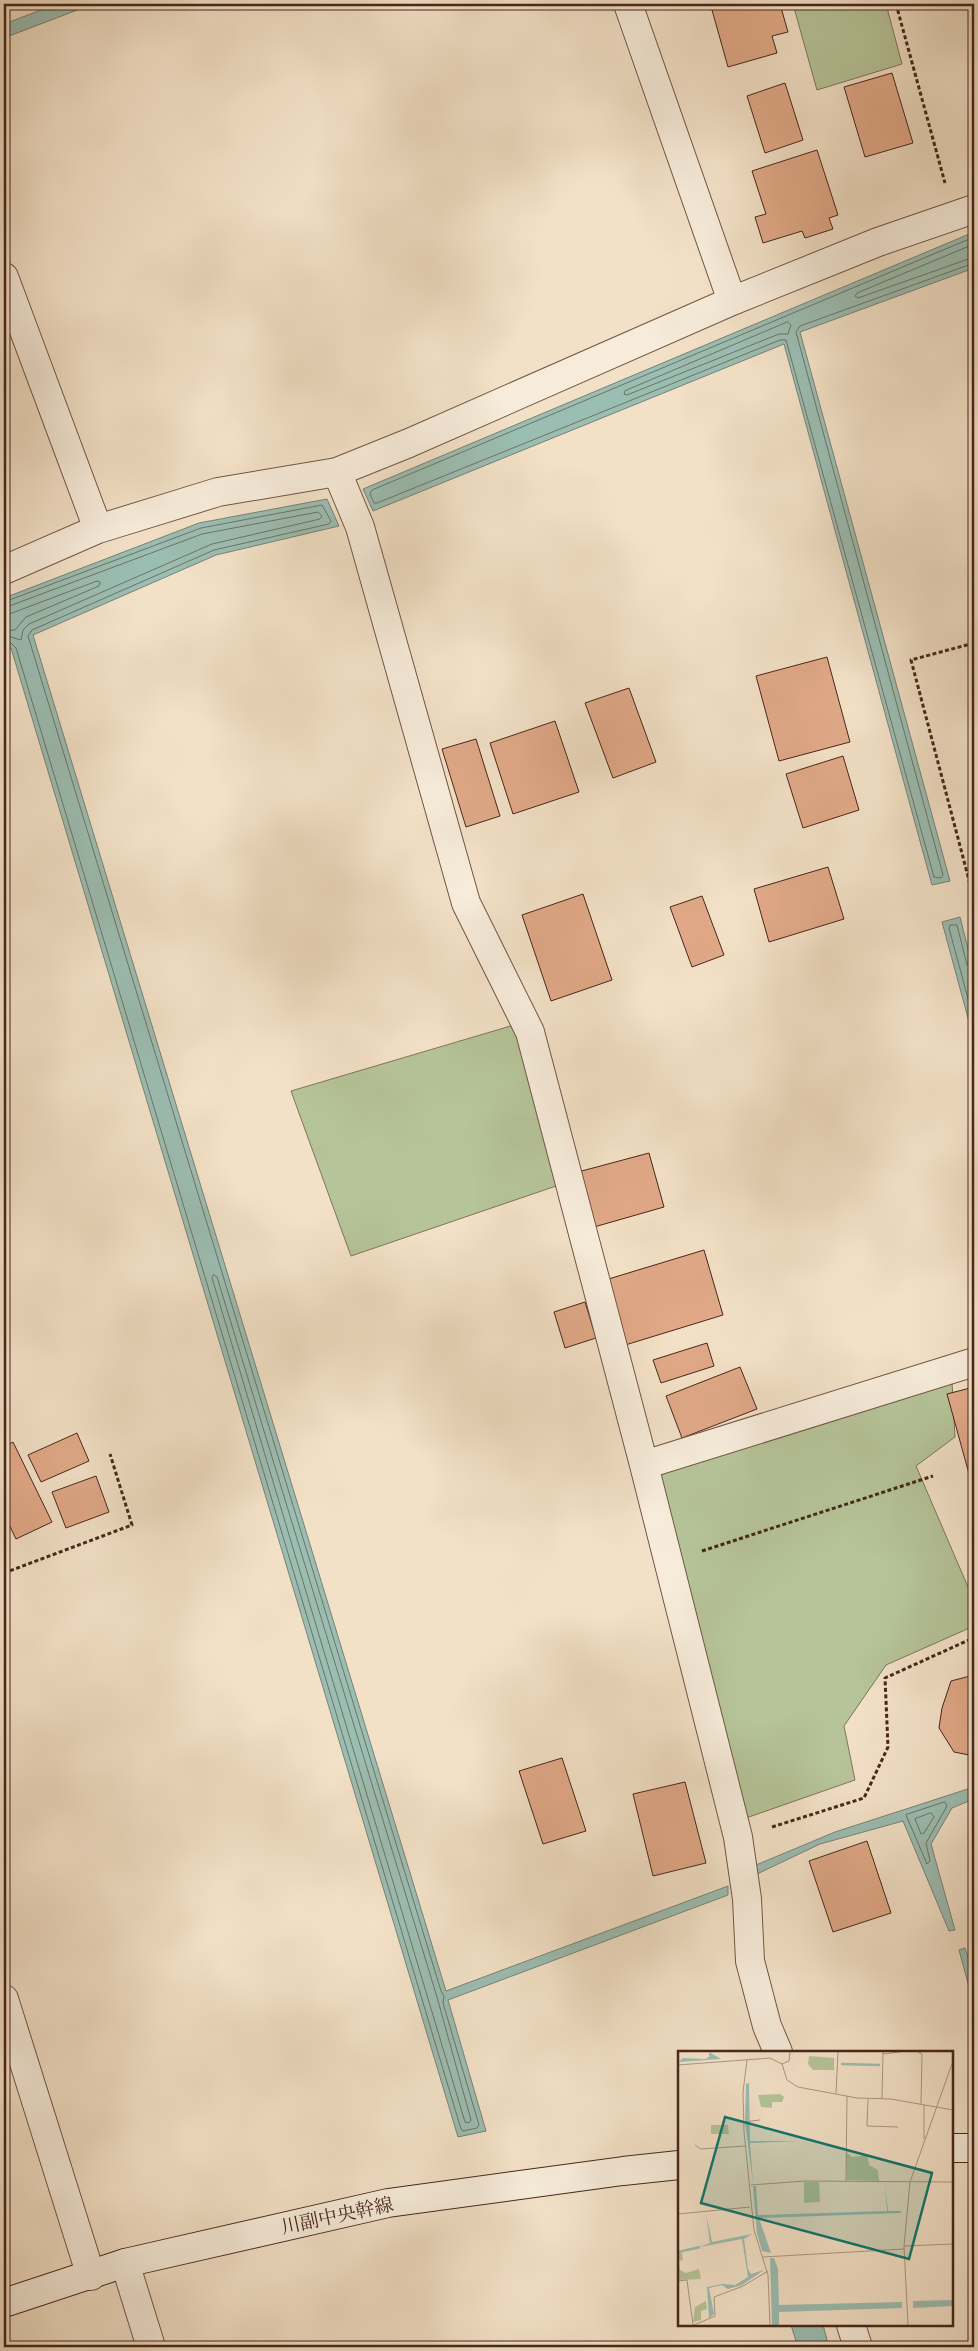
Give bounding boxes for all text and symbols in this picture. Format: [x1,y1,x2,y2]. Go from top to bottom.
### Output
inset map [678,2051,953,2326]
street label: 川副中央幹線 [279,2192,395,2240]

